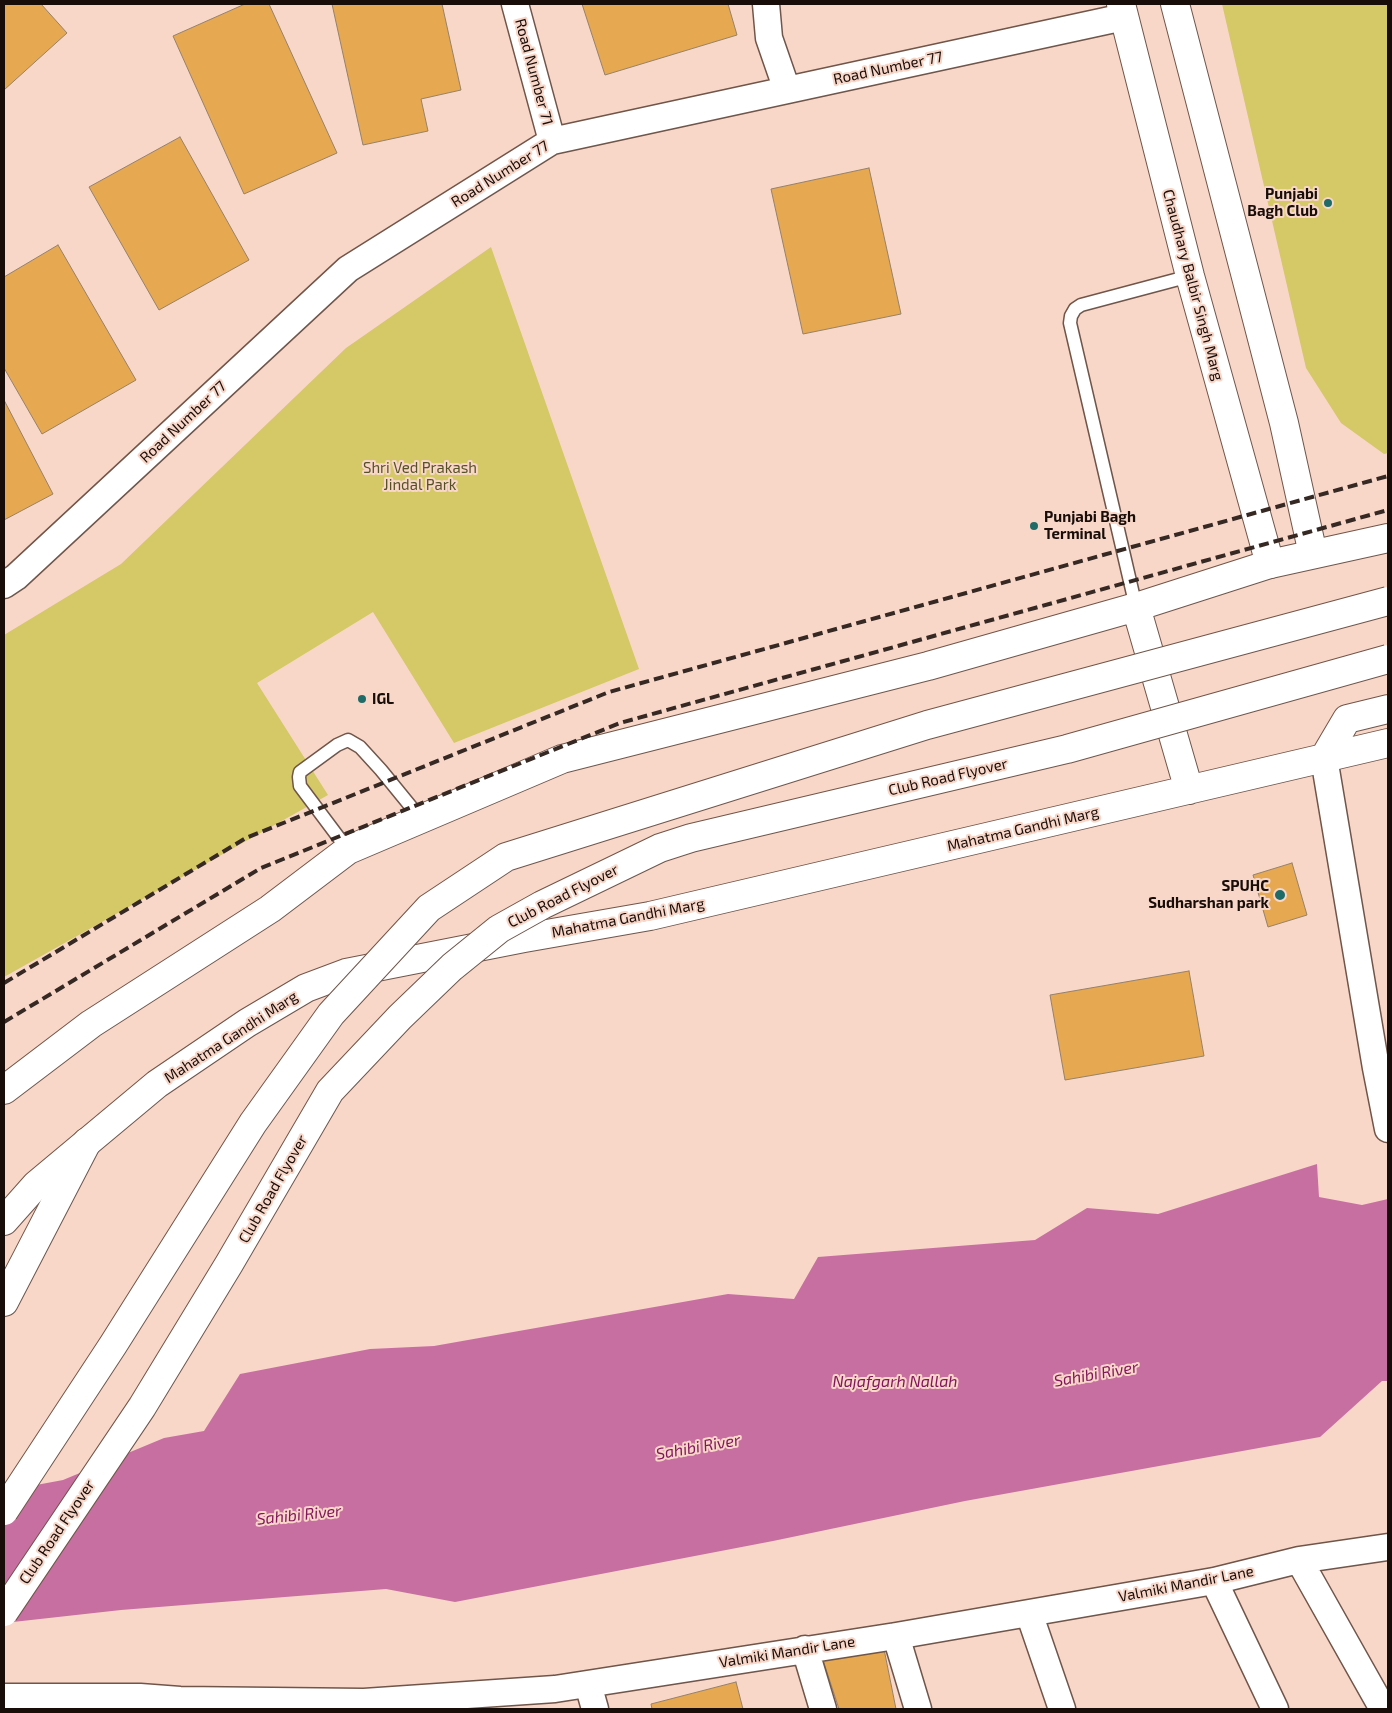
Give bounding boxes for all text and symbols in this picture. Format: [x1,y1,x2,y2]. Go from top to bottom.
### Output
street label: Road Number 71 [511,17,557,127]
street label: Road Number 77 [832,48,944,88]
street label: Road Number 77 [448,137,552,211]
place label: Punjabi Bagh Club [1247,185,1318,220]
street label: Chaudhary Balbir Singh Marg [1159,187,1227,383]
marker: Punjabi Bagh Club [1322,197,1334,209]
street label: Road Number 77 [136,377,230,467]
park label: Shri Ved Prakash Jindal Park [363,459,477,494]
place label: Punjabi Bagh Terminal [1044,508,1136,543]
marker: Punjabi Bagh Terminal [1028,520,1040,532]
place label: IGL [372,690,394,708]
marker: IGL [356,693,368,705]
street label: Club Road Flyover [887,755,1009,799]
street label: Mahatma Gandhi Marg [945,803,1101,855]
street label: Club Road Flyover [505,860,621,932]
place label: SPUHC Sudharshan park [1148,877,1269,912]
marker: SPUHC Sudharshan park [1273,888,1287,902]
street label: Mahatma Gandhi Marg [550,894,706,942]
street label: Mahatma Gandhi Marg [161,987,301,1087]
street label: Club Road Flyover [235,1132,311,1246]
water label: Sahibi River [1052,1357,1140,1391]
water label: Najafgarh Nallah [832,1372,958,1392]
water label: Sahibi River [654,1430,742,1464]
street label: Club Road Flyover [15,1476,99,1588]
water label: Sahibi River [256,1501,342,1529]
street label: Valmiki Mandir Lane [1117,1562,1255,1606]
street label: Valmiki Mandir Lane [718,1632,856,1672]

